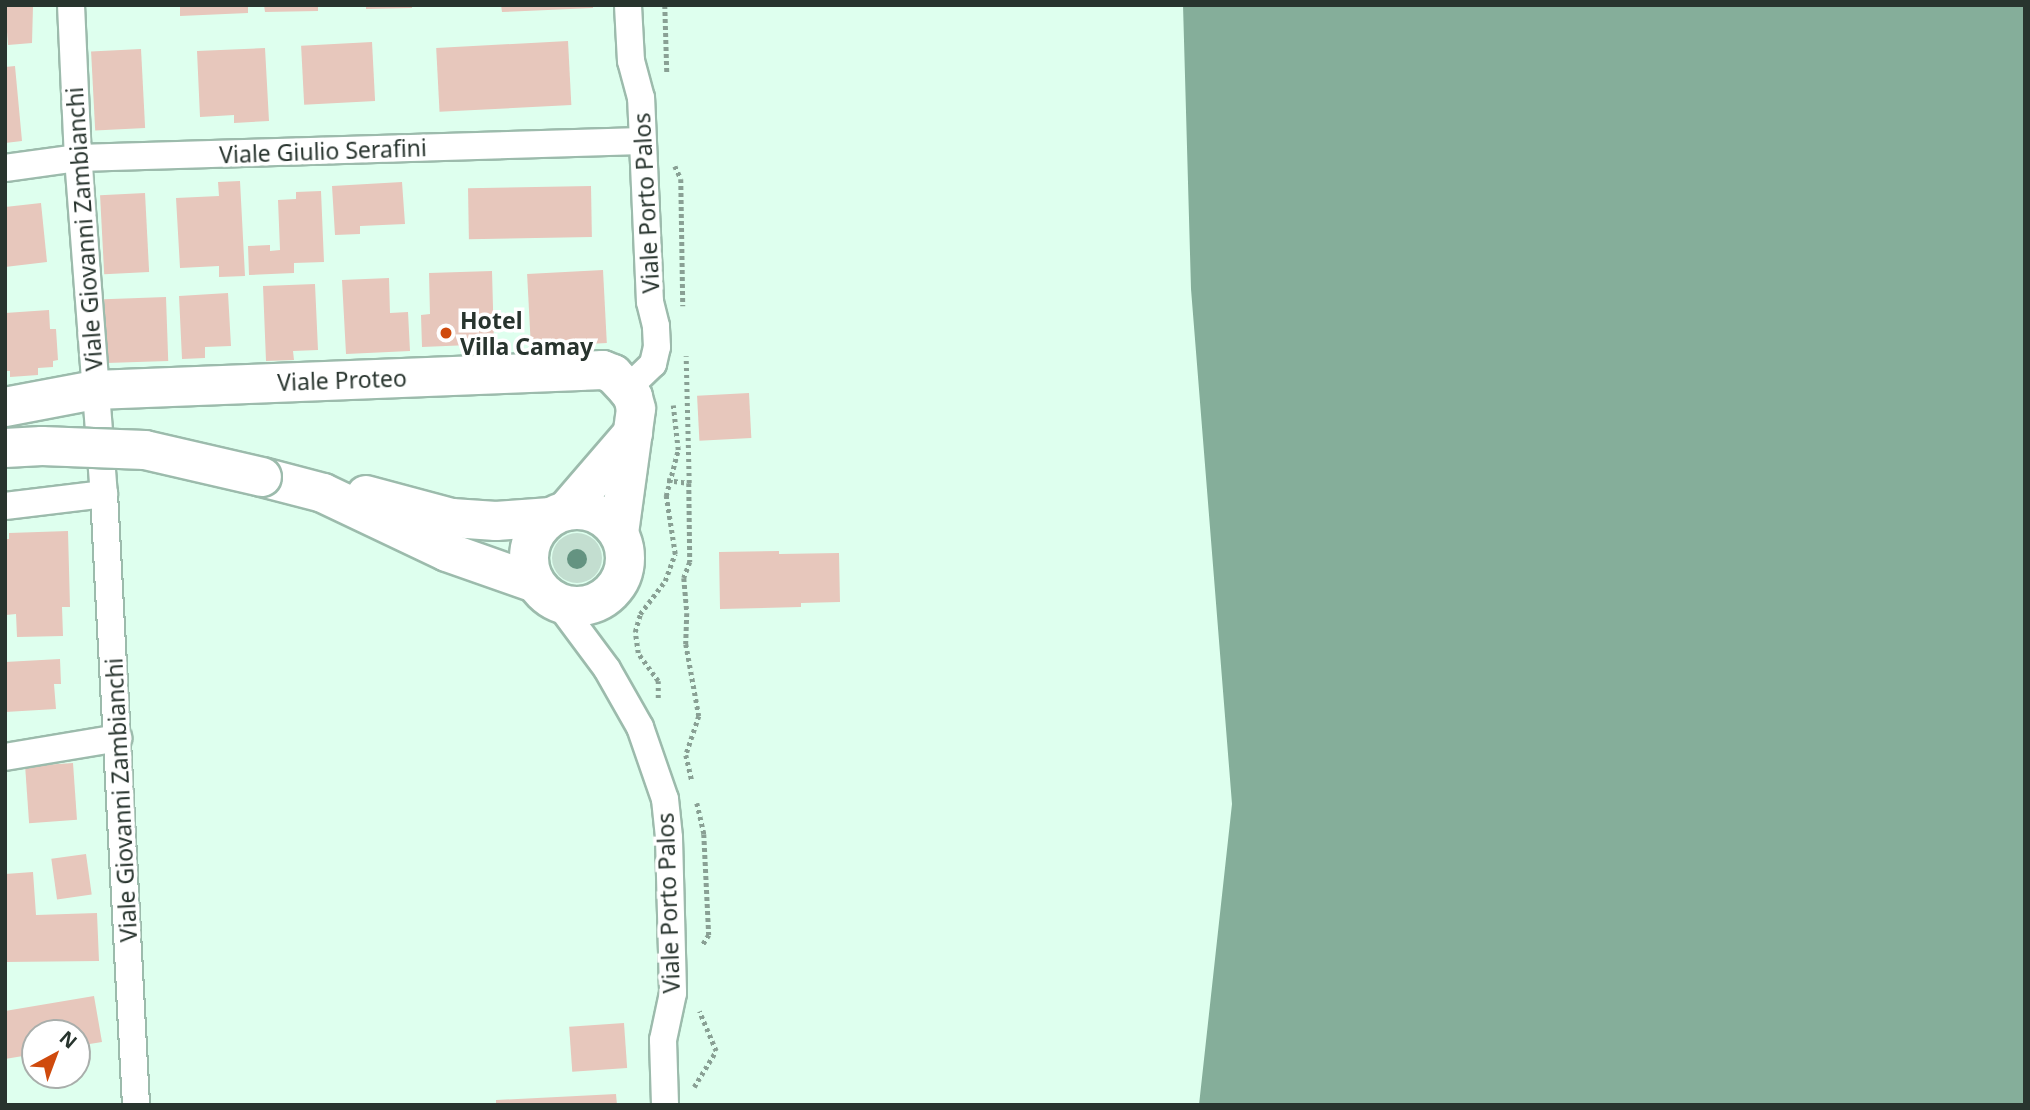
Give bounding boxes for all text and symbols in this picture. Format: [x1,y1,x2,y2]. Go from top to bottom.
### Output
street label: Viale Giovanni Zambianchi [60,86,108,372]
street label: Viale Porto Palos [627,112,665,294]
street label: Viale Giulio Serafini [219,134,427,168]
place label: Hotel Villa Camay [460,306,593,360]
marker: Hotel Villa Camay [438,325,454,341]
street label: Viale Proteo [277,364,407,396]
street label: Viale Giovanni Zambianchi [100,657,142,943]
street label: Viale Porto Palos [651,812,685,994]
north arrow [21,1019,91,1089]
text: N [54,1025,83,1055]

